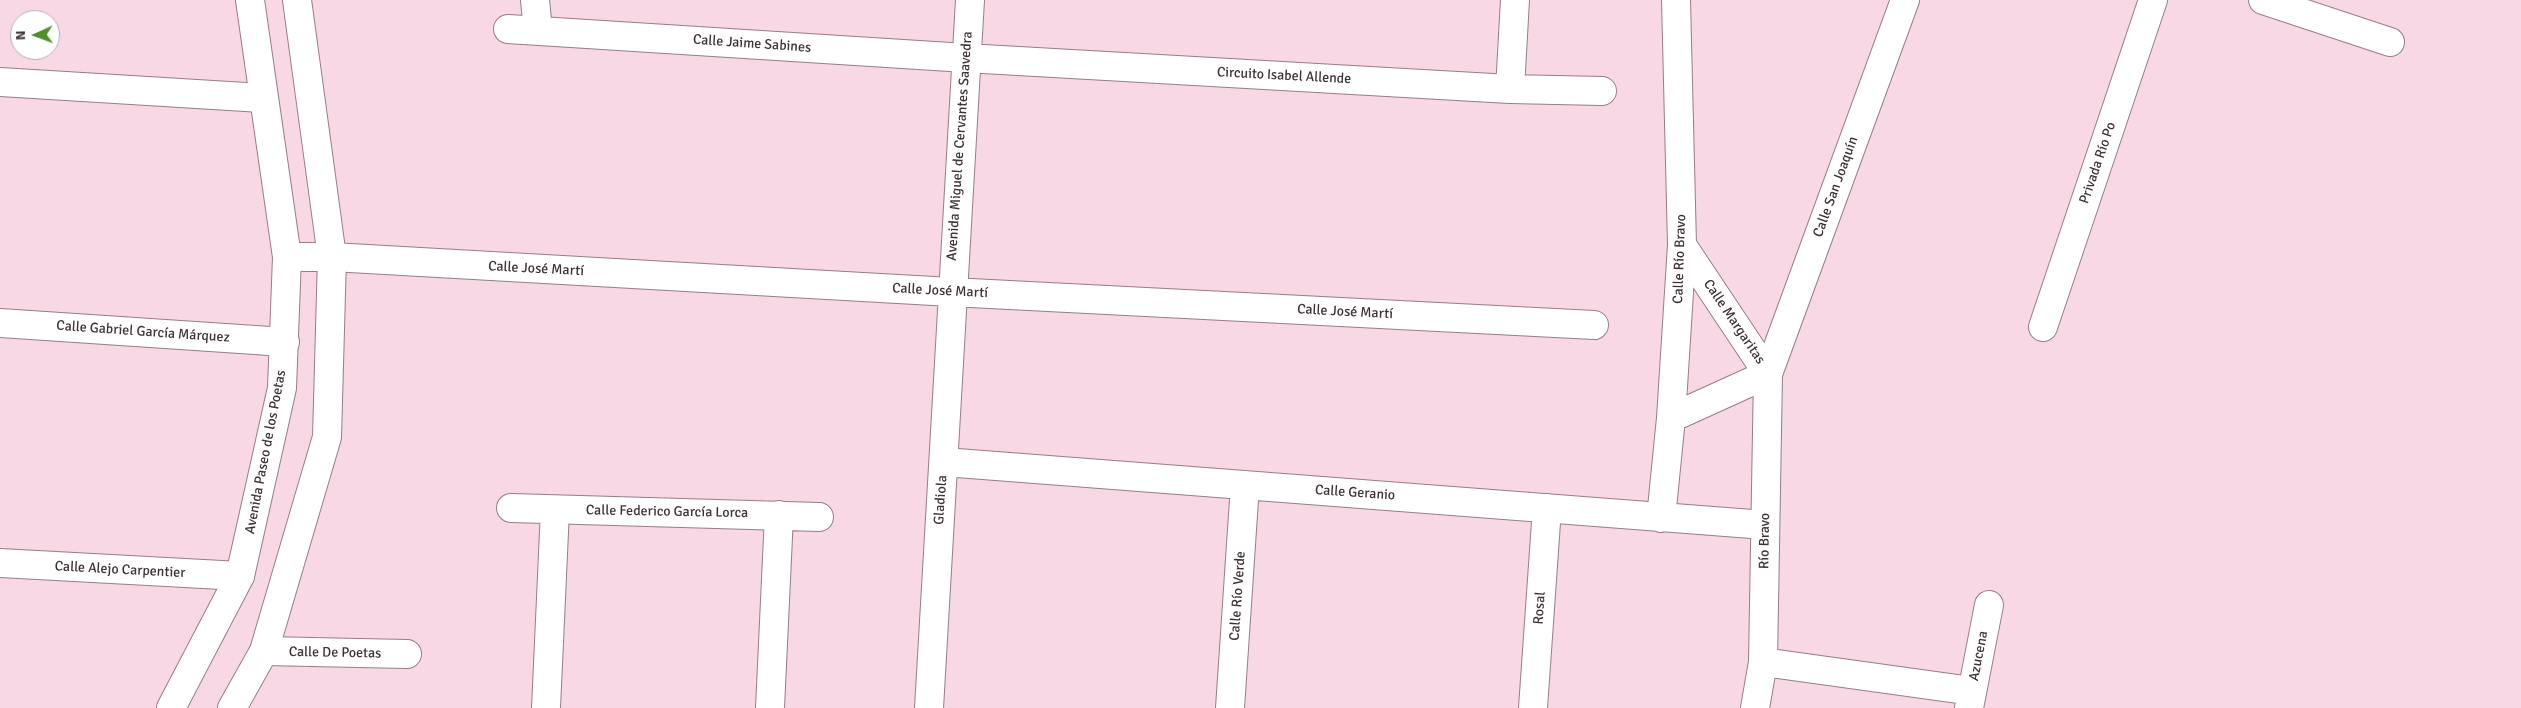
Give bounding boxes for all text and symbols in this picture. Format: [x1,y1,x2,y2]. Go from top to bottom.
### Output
north arrow [10,10,60,60]
text: N [12,30,29,41]
street label: Calle Jaime Sabines [692,31,812,57]
street label: Avenida Miguel de Cervantes Saavedra [944,31,976,261]
street label: Circuito Isabel Allende [1216,64,1352,88]
street label: Privada Río Po [2076,120,2120,206]
street label: Calle San Joaquín [1810,134,1862,240]
street label: Calle Río Bravo [1670,214,1690,304]
street label: Calle José Martí [488,258,584,280]
street label: Calle Margaritas [1699,276,1769,368]
street label: Calle José Martí [892,280,988,302]
street label: Calle José Martí [1297,301,1393,323]
street label: Calle Gabriel García Márquez [56,318,230,346]
street label: Avenida Paseo de los Poetas [242,369,290,535]
street label: Gladiola [931,475,951,525]
street label: Calle Geranio [1314,482,1396,504]
street label: Calle Federico García Lorca [586,502,748,522]
street label: Río Bravo [1756,513,1774,569]
street label: Calle Río Verde [1226,551,1250,641]
street label: Calle Alejo Carpentier [54,558,186,582]
street label: Rosal [1530,591,1550,625]
street label: Azucena [1966,630,1992,682]
street label: Calle De Poetas [289,644,381,662]

